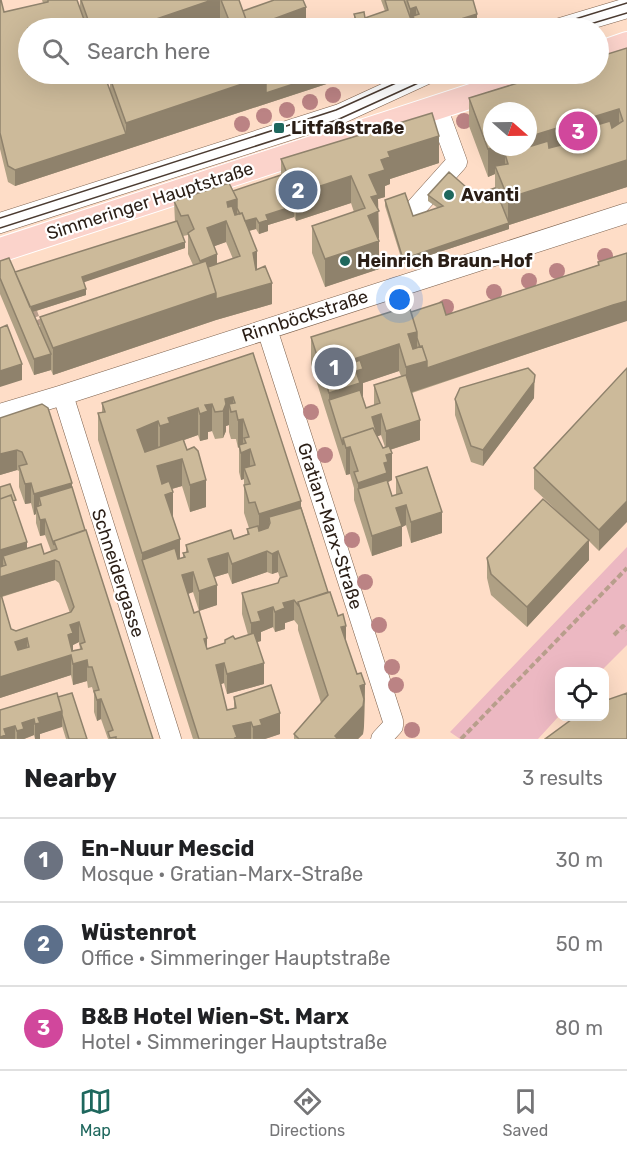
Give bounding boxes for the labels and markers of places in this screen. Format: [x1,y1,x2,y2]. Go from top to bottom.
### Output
pin: 3 [558,108,598,154]
place label: Litfaßstraße [291,117,405,139]
marker: Litfaßstraße [272,121,286,135]
pin: 2 [278,168,318,213]
place label: Avanti [461,184,519,206]
marker: Avanti [442,188,456,202]
place label: Heinrich Braun-Hof [357,250,533,272]
marker: Heinrich Braun-Hof [338,254,352,268]
pin: 1 [314,344,354,389]

